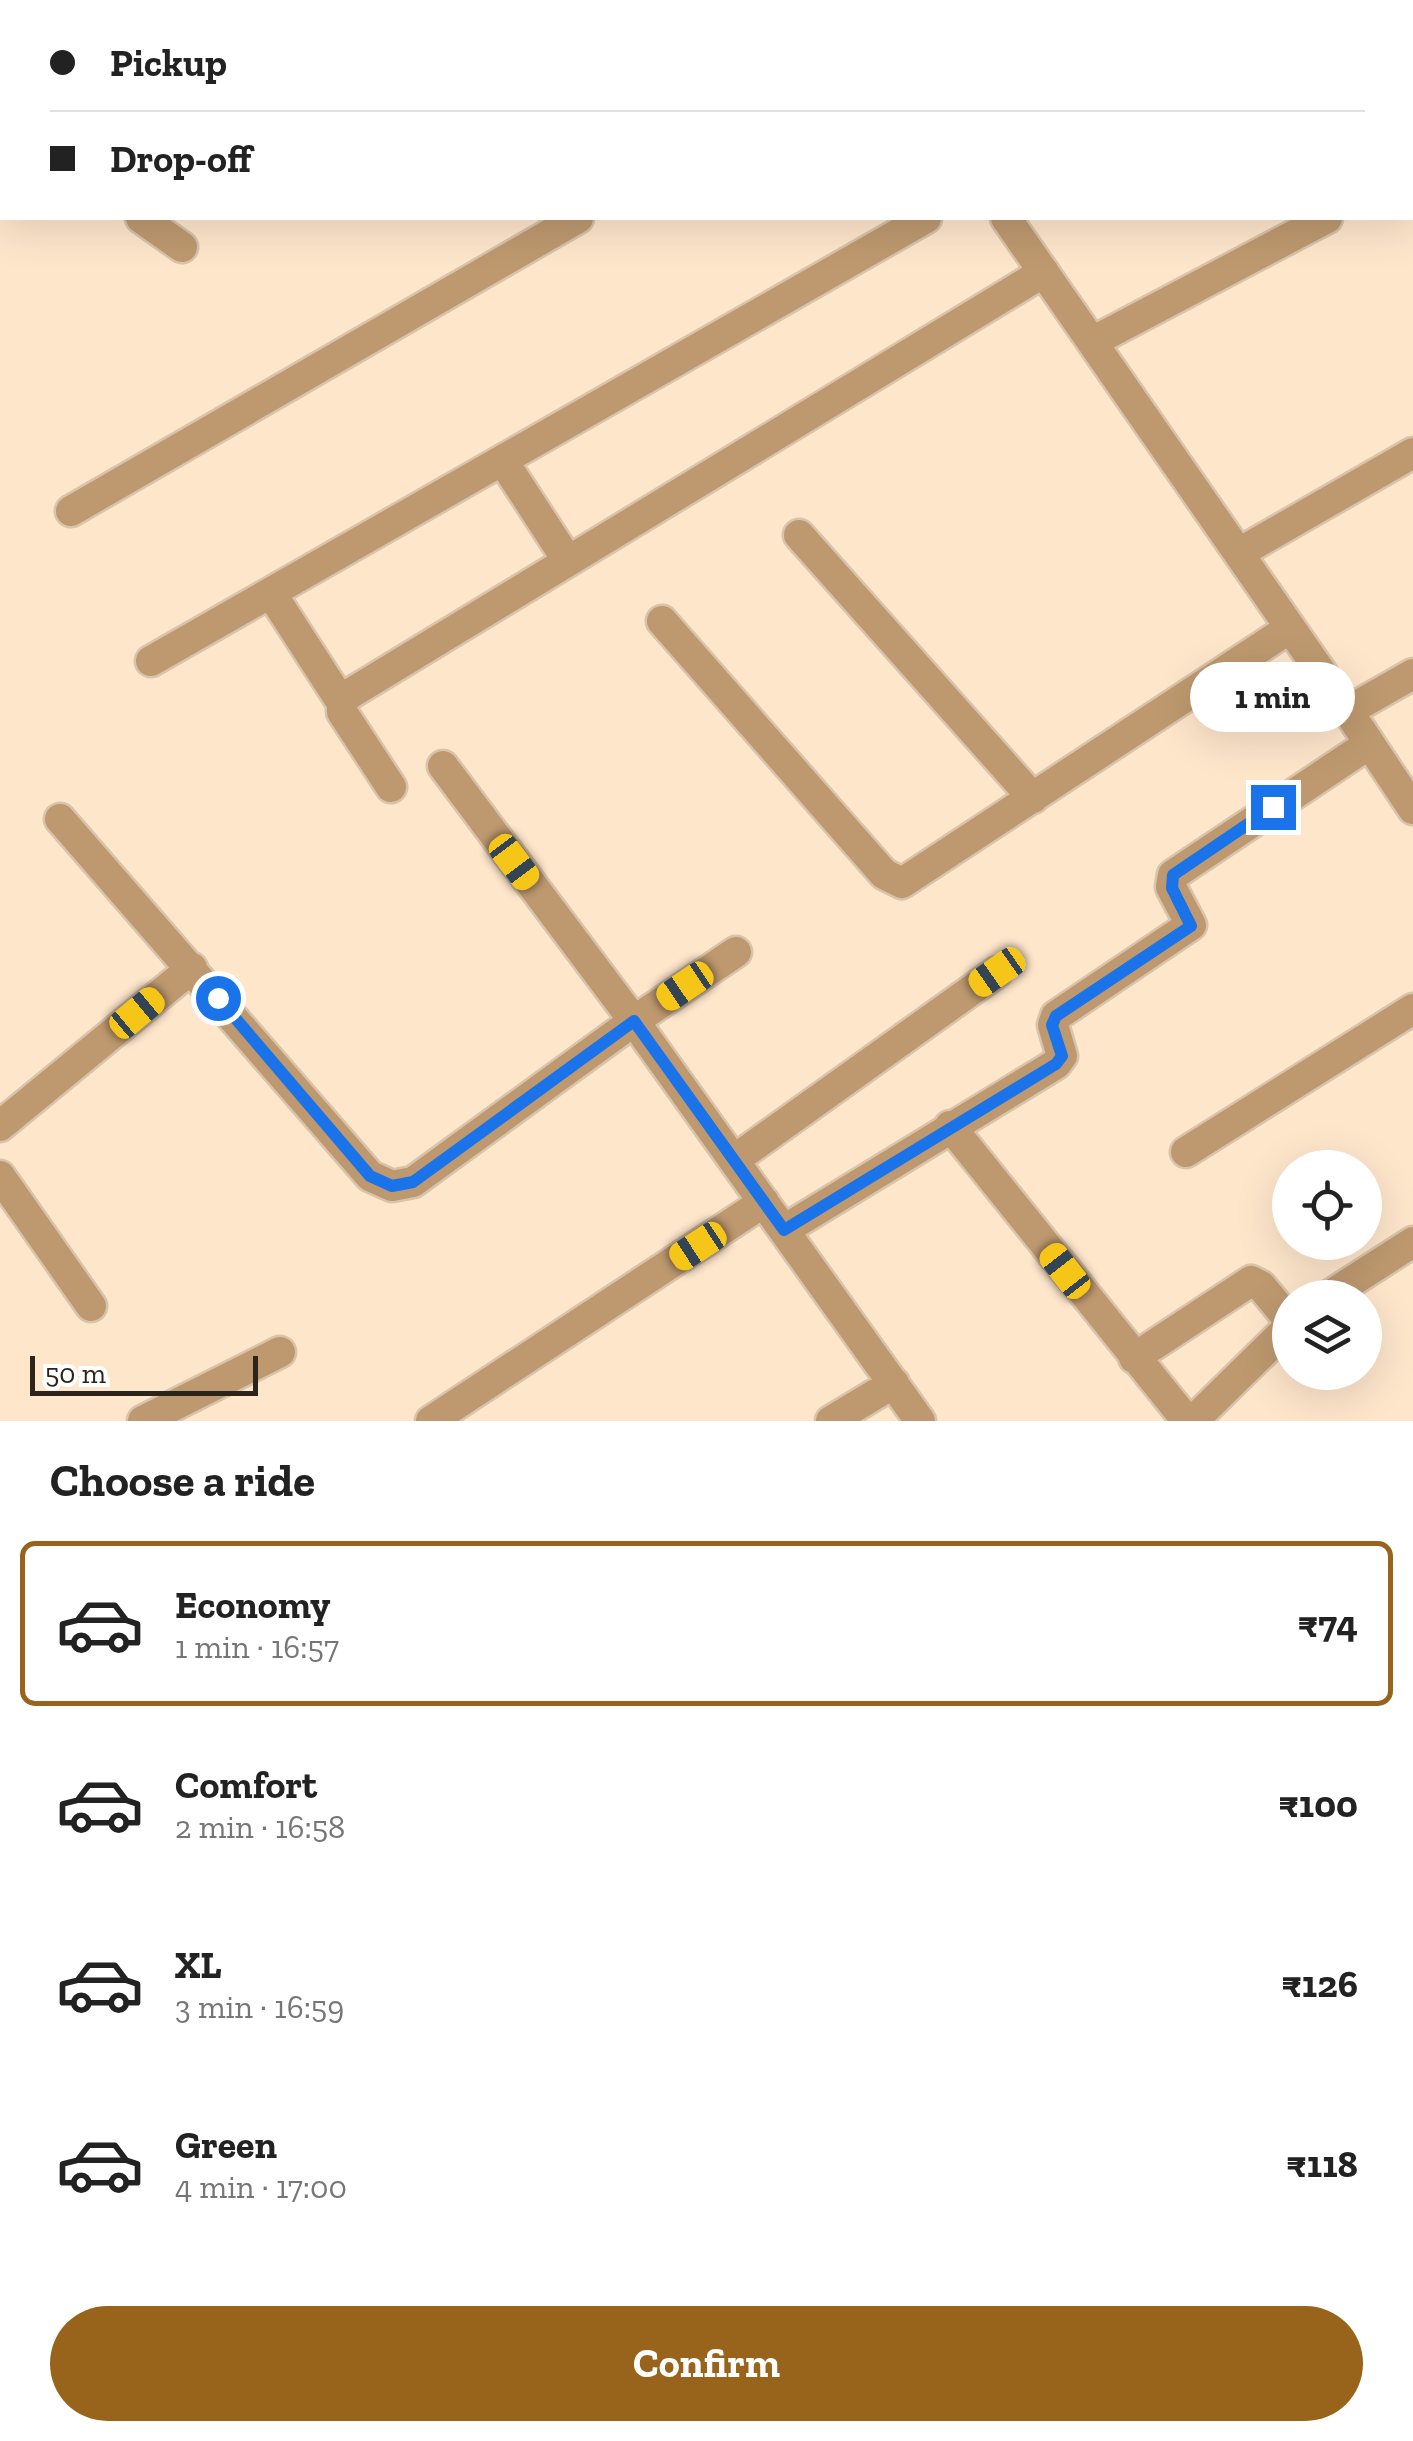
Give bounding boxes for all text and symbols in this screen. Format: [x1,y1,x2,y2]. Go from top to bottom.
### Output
text: Pickup [110,40,227,86]
text: Drop-off [110,136,251,182]
callout: 1 min [1190,662,1356,732]
text: 1 min [1235,678,1310,716]
route end [1251,785,1296,830]
car [484,829,544,895]
car [964,943,1030,1001]
car [652,957,718,1015]
route start [196,976,241,1021]
car [104,982,170,1044]
map controls [1272,1150,1382,1390]
button: locate [1272,1150,1382,1260]
car [665,1217,731,1275]
car [1035,1238,1095,1304]
button: layers [1272,1280,1382,1390]
scale bar [30,1351,258,1396]
text: 50 m [45,1357,106,1390]
text: Choose a ride [50,1454,315,1508]
icon: car [55,1579,145,1669]
text: Economy [175,1582,330,1628]
text: ₹74 [1298,1601,1358,1647]
text: 1 min · 16:57 [175,1628,339,1666]
icon: car [55,1759,145,1849]
text: Comfort [175,1762,317,1808]
text: ₹100 [1278,1781,1358,1827]
text: 2 min · 16:58 [175,1808,345,1846]
icon: car [55,1939,145,2029]
text: XL [175,1942,222,1988]
text: ₹126 [1281,1961,1358,2007]
text: 3 min · 16:59 [175,1988,344,2026]
icon: car [55,2119,145,2209]
text: Green [175,2122,277,2168]
text: ₹118 [1286,2141,1358,2187]
text: 4 min · 17:00 [175,2168,347,2206]
button: Confirm [50,2306,1363,2421]

